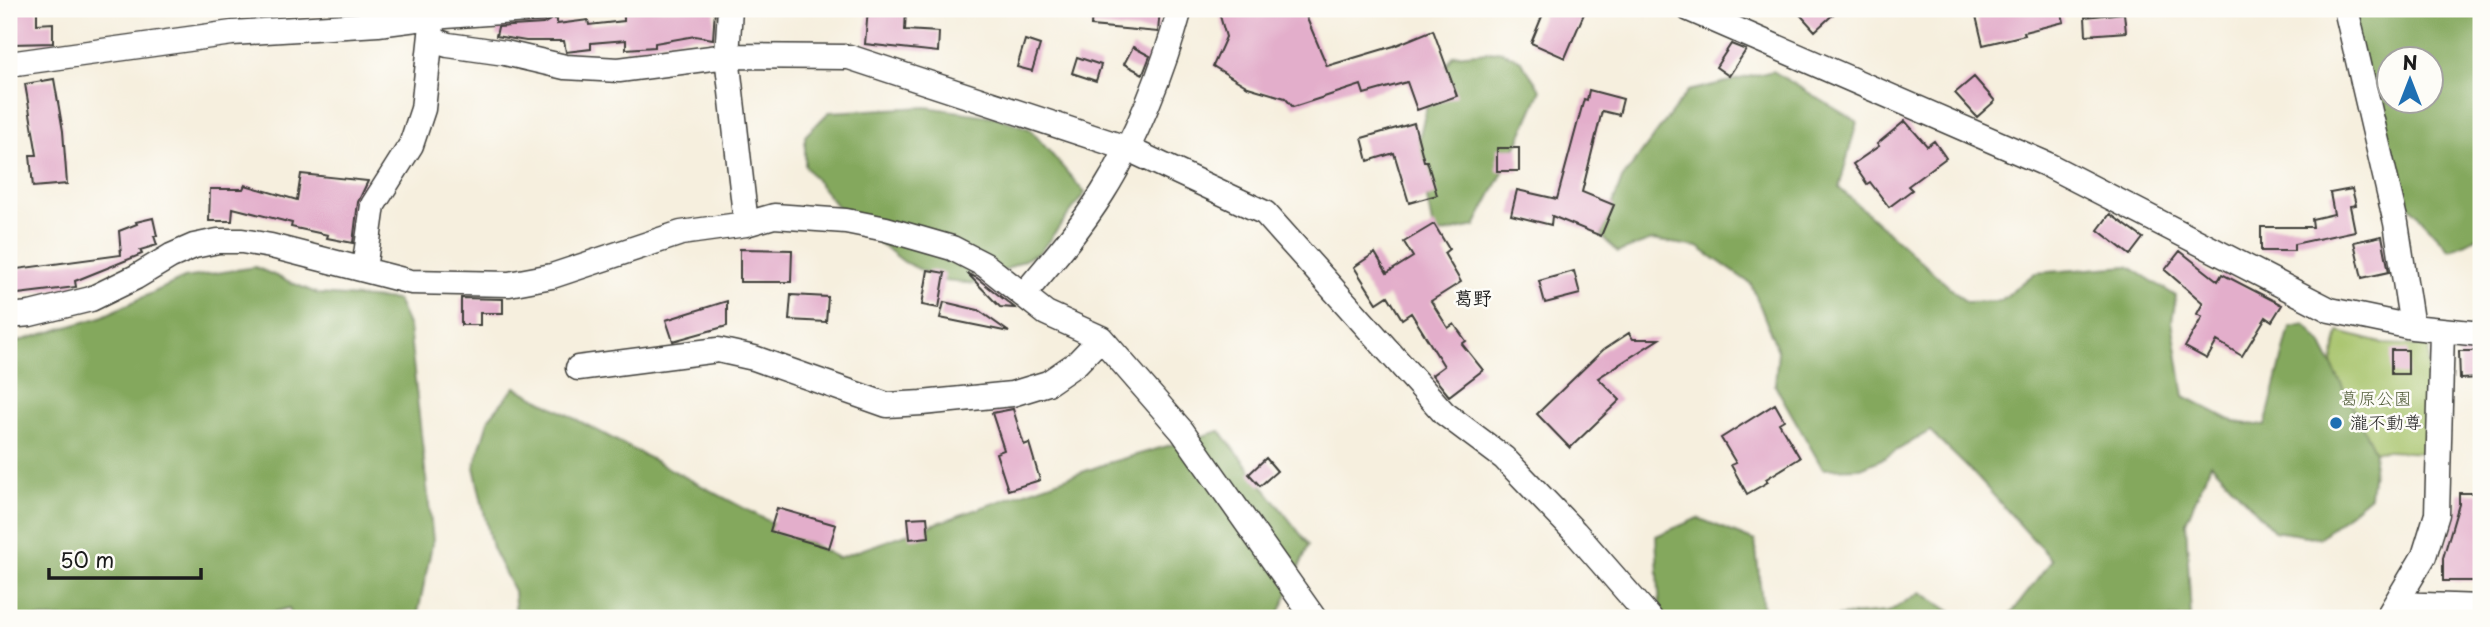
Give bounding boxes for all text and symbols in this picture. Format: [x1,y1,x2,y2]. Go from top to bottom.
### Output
north arrow [2374,46,2444,116]
text: N [2402,48,2418,76]
district label: 葛野 [1454,283,1492,311]
park label: 葛原公園 [2340,384,2412,411]
place label: 瀧不動尊 [2350,408,2422,435]
marker: 瀧不動尊 [2328,415,2344,431]
scale bar [49,536,201,580]
text: 50 m [60,543,114,575]

